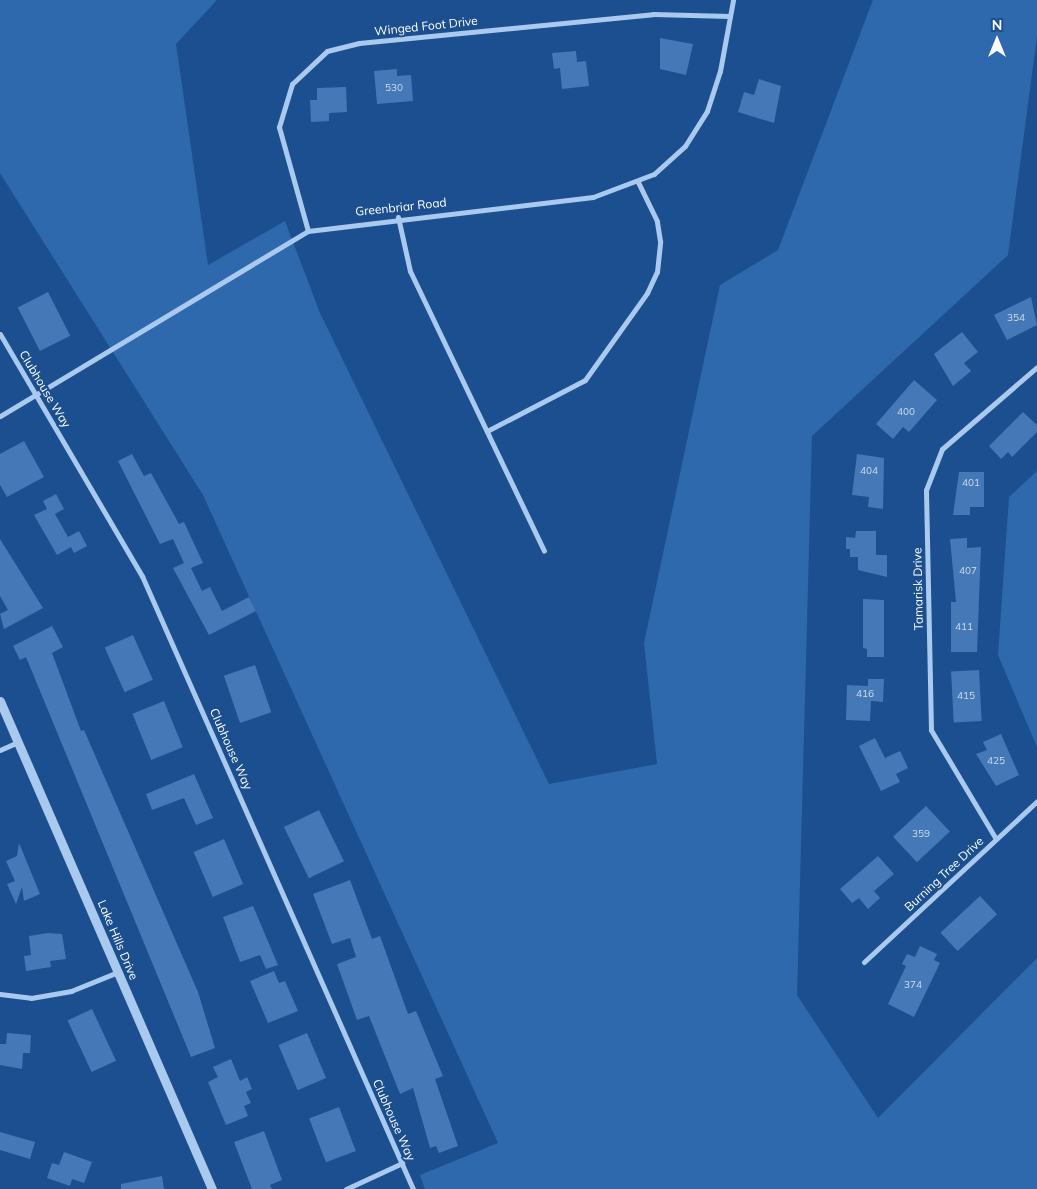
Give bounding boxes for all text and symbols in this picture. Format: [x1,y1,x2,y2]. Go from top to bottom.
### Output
street label: Winged Foot Drive [374,13,478,39]
north arrow [972,15,1022,65]
text: N [992,16,1002,34]
house number: 530 [385,82,403,94]
street label: Greenbriar Road [355,195,447,219]
house number: 354 [1007,312,1025,324]
street label: Clubhouse Way [16,348,74,430]
house number: 400 [897,406,915,418]
house number: 404 [860,465,878,477]
house number: 401 [962,477,980,489]
street label: Tamarisk Drive [910,548,926,630]
house number: 407 [959,565,977,577]
house number: 411 [955,621,973,633]
house number: 416 [856,688,874,700]
house number: 415 [957,690,975,702]
street label: Clubhouse Way [207,706,255,792]
house number: 425 [987,755,1005,767]
house number: 359 [912,828,930,840]
street label: Burning Tree Drive [902,834,986,914]
street label: Lake Hills Drive [95,898,141,982]
house number: 374 [904,979,922,991]
street label: Clubhouse Way [370,1077,418,1163]

